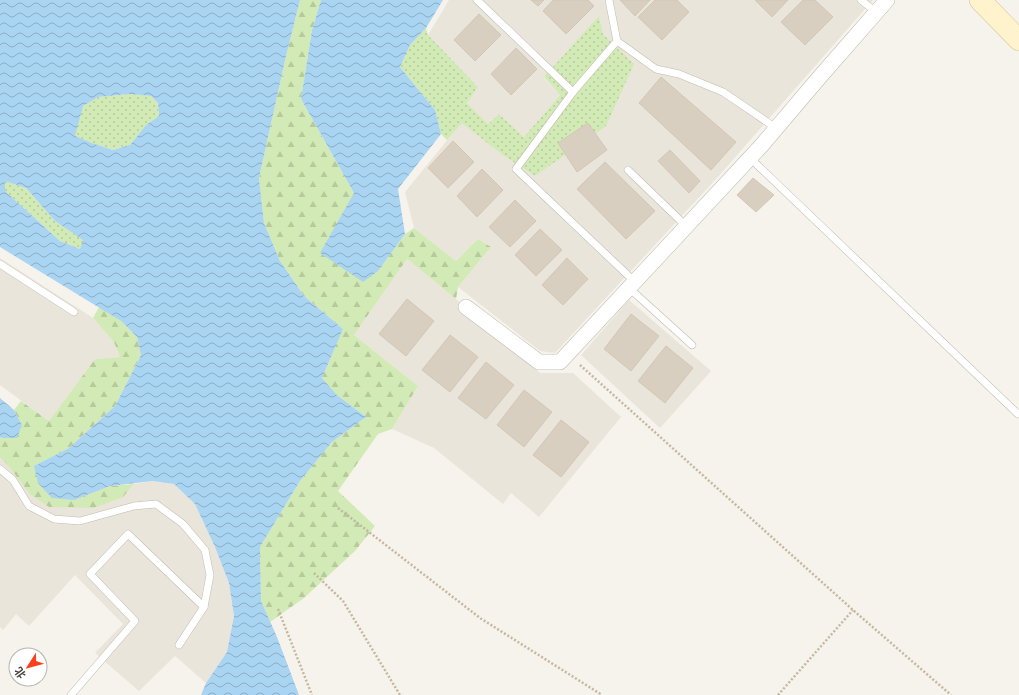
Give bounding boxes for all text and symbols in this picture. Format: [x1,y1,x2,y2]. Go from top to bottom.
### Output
north arrow [8,647,48,687]
text: 北 [12,664,29,681]

